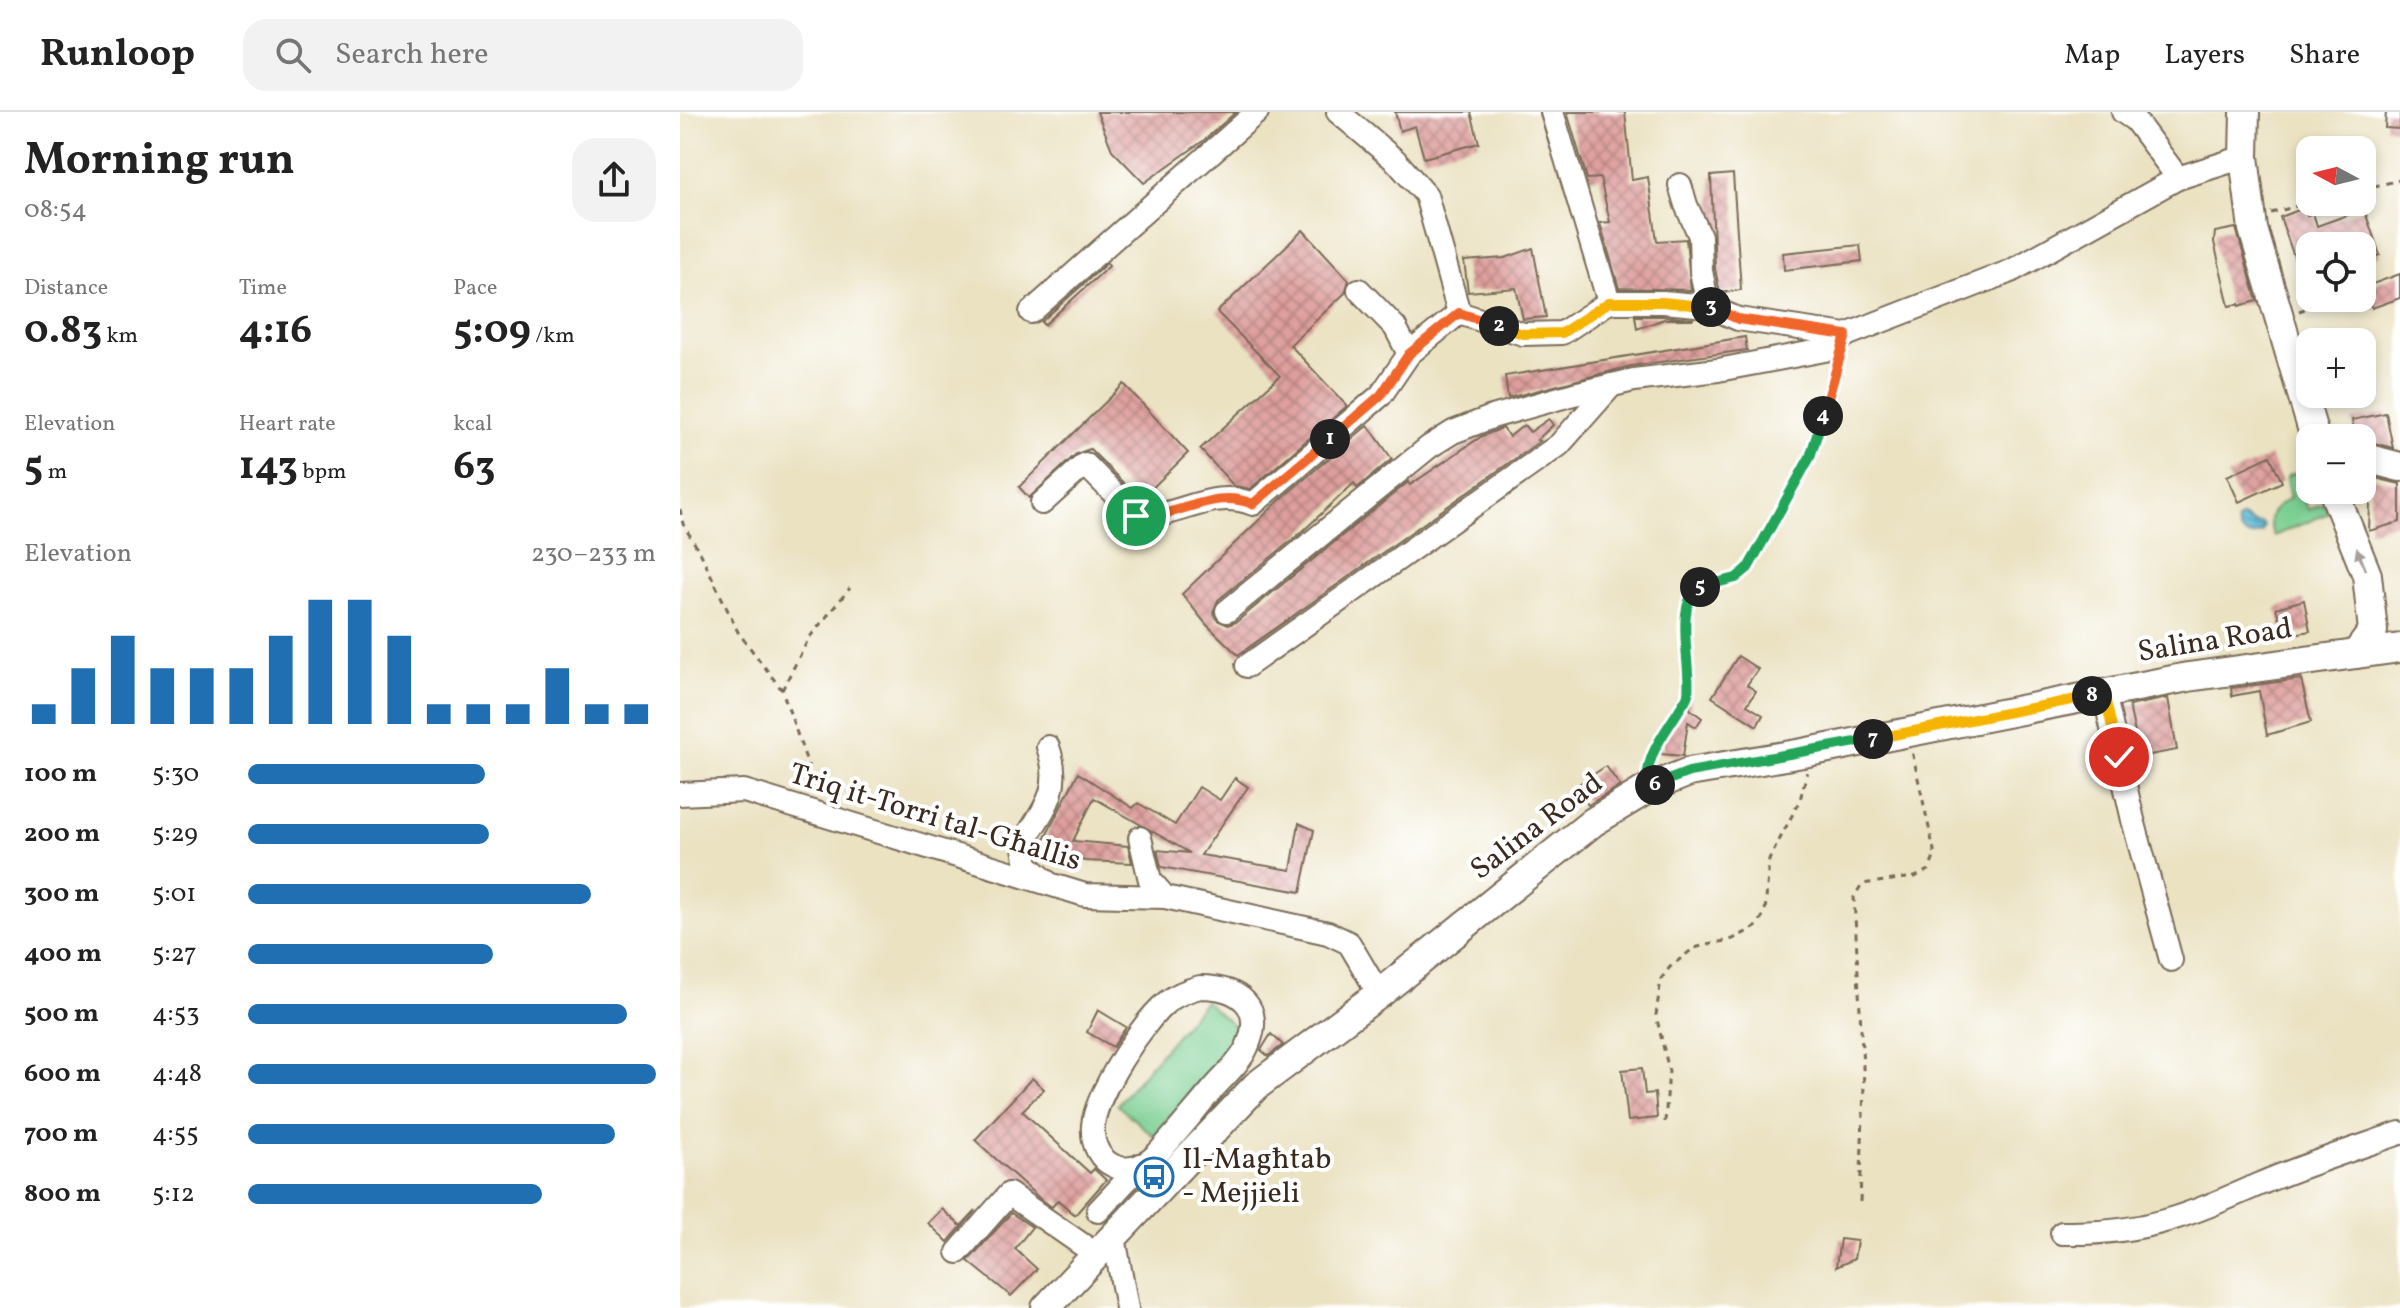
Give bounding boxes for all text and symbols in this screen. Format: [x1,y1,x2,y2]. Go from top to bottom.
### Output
search box [243,19,803,91]
text: Runloop [40,29,195,82]
icon: search [271,33,315,77]
text: Search here [335,34,489,76]
text: Map [2064,36,2120,75]
text: Layers [2164,36,2245,75]
text: Share [2289,36,2360,75]
text: Morning run [24,131,295,192]
north arrow [2296,136,2376,216]
map controls [2296,136,2376,504]
button: share [572,138,656,222]
text: 08:54 [24,192,87,228]
button: locate [2296,232,2376,312]
text: Distance [24,273,108,304]
text: Time [239,273,287,304]
text: Pace [453,273,497,304]
pin: 3 [1691,287,1731,327]
text: 3 [1705,291,1717,322]
text: 0.83 [24,304,102,360]
text: 4:16 [239,304,312,360]
text: 5:09 [453,304,531,360]
pin: 2 [1479,306,1519,346]
text: 2 [1493,310,1505,341]
text: km [102,321,138,352]
text: /km [531,321,575,352]
button: + [2296,328,2376,408]
pin: 4 [1803,396,1843,436]
text: 4 [1816,400,1830,431]
text: Elevation [24,409,115,440]
text: Heart rate [239,409,336,440]
text: kcal [453,409,492,440]
pin: 1 [1310,419,1350,459]
text: 1 [1326,423,1334,454]
button: − [2296,424,2376,504]
text: 5 [24,440,43,496]
text: 143 [239,440,298,496]
text: 63 [453,440,495,496]
text: m [43,457,67,488]
text: bpm [298,457,347,488]
pin [1102,482,1170,550]
icon: arrive [1114,494,1158,538]
text: Elevation [24,536,132,572]
text: 230–233 m [531,536,656,572]
one-way arrow [2354,547,2367,571]
pin: 5 [1680,567,1720,607]
text: 5 [1695,571,1705,602]
street label: Salina Road [2135,608,2295,674]
pin: 8 [2072,676,2112,716]
text: 8 [2086,680,2098,711]
pin: 7 [1853,719,1893,759]
text: 7 [1868,723,1878,754]
pin [2085,723,2153,791]
icon: check [2097,735,2141,779]
street label: Triq it-Torri tal-Għallis [784,754,1086,882]
text: 100 m [24,756,97,792]
text: 5:30 [152,756,199,792]
street label: Salina Road [1462,763,1612,891]
pin: 6 [1635,765,1675,805]
text: 6 [1649,769,1661,800]
text: 200 m [24,816,100,852]
text: 5:29 [152,816,198,852]
text: 300 m [24,876,100,912]
text: 5:01 [152,876,196,912]
text: 400 m [24,936,102,972]
text: 5:27 [152,936,197,972]
text: 500 m [24,996,99,1032]
text: 4:53 [152,996,200,1032]
text: 600 m [24,1056,101,1092]
text: 4:48 [152,1056,202,1092]
text: 700 m [24,1116,98,1152]
text: 4:55 [152,1116,199,1152]
place label: Il-Magħtab - Mejjieli [1182,1139,1332,1215]
bus stop icon: Il-Magħtab - Mejjieli [1133,1156,1175,1198]
text: 800 m [24,1176,101,1212]
text: 5:12 [152,1176,195,1212]

